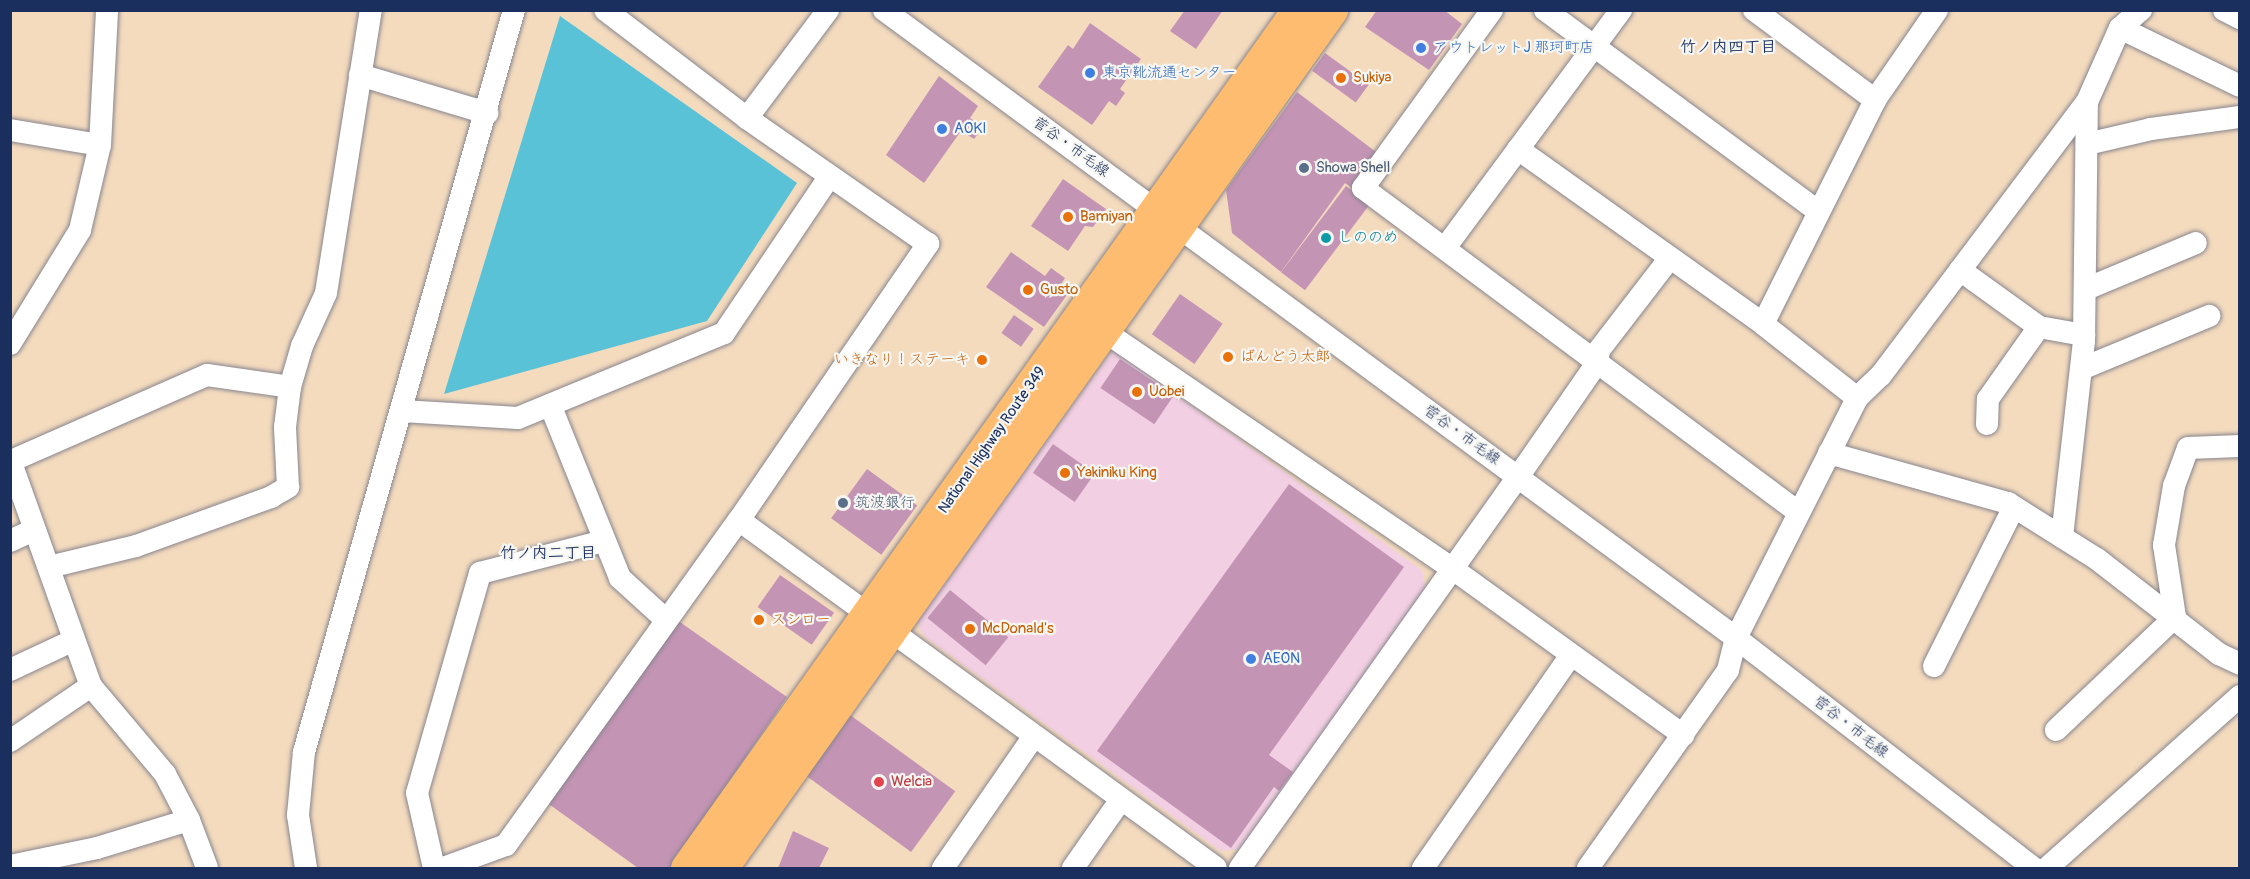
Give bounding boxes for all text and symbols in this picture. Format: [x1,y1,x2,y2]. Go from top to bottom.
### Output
district label: 竹ノ内四丁目 [1680,37,1776,57]
place label: アウトレットJ 那珂町店 [1433,39,1593,57]
marker: アウトレットJ 那珂町店 [1414,41,1428,55]
place label: 東京靴流通センター [1102,64,1237,82]
marker: 東京靴流通センター [1083,66,1097,80]
place label: Sukiya [1353,69,1392,87]
marker: Sukiya [1334,71,1348,85]
street label: 菅谷・市毛線 [1029,113,1113,181]
place label: AOKI [954,120,987,138]
marker: AOKI [935,122,949,136]
place label: Showa Shell [1316,159,1390,177]
marker: Showa Shell [1297,161,1311,175]
place label: Bamiyan [1080,208,1133,226]
marker: Bamiyan [1061,210,1075,224]
place label: しののめ [1338,229,1398,247]
marker: しののめ [1319,231,1333,245]
place label: Gusto [1040,281,1078,299]
marker: Gusto [1021,283,1035,297]
place label: ばんどう太郎 [1240,348,1330,366]
marker: ばんどう太郎 [1221,350,1235,364]
place label: いきなり！ステーキ [835,351,970,369]
marker: いきなり！ステーキ [975,353,989,367]
street label: National Highway Route 349 [934,363,1050,517]
place label: Uobei [1149,383,1184,401]
marker: Uobei [1130,385,1144,399]
street label: 菅谷・市毛線 [1420,401,1504,469]
place label: Yakiniku King [1077,464,1157,482]
marker: Yakiniku King [1058,466,1072,480]
place label: 筑波銀行 [855,494,915,512]
marker: 筑波銀行 [836,496,850,510]
district label: 竹ノ内二丁目 [500,543,596,563]
place label: スシロー [771,611,831,629]
marker: スシロー [752,613,766,627]
place label: McDonald's [982,620,1054,638]
marker: McDonald's [963,622,977,636]
place label: AEON [1263,650,1300,668]
marker: AEON [1244,652,1258,666]
street label: 菅谷・市毛線 [1810,692,1892,762]
place label: Welcia [891,773,932,791]
marker: Welcia [872,775,886,789]

